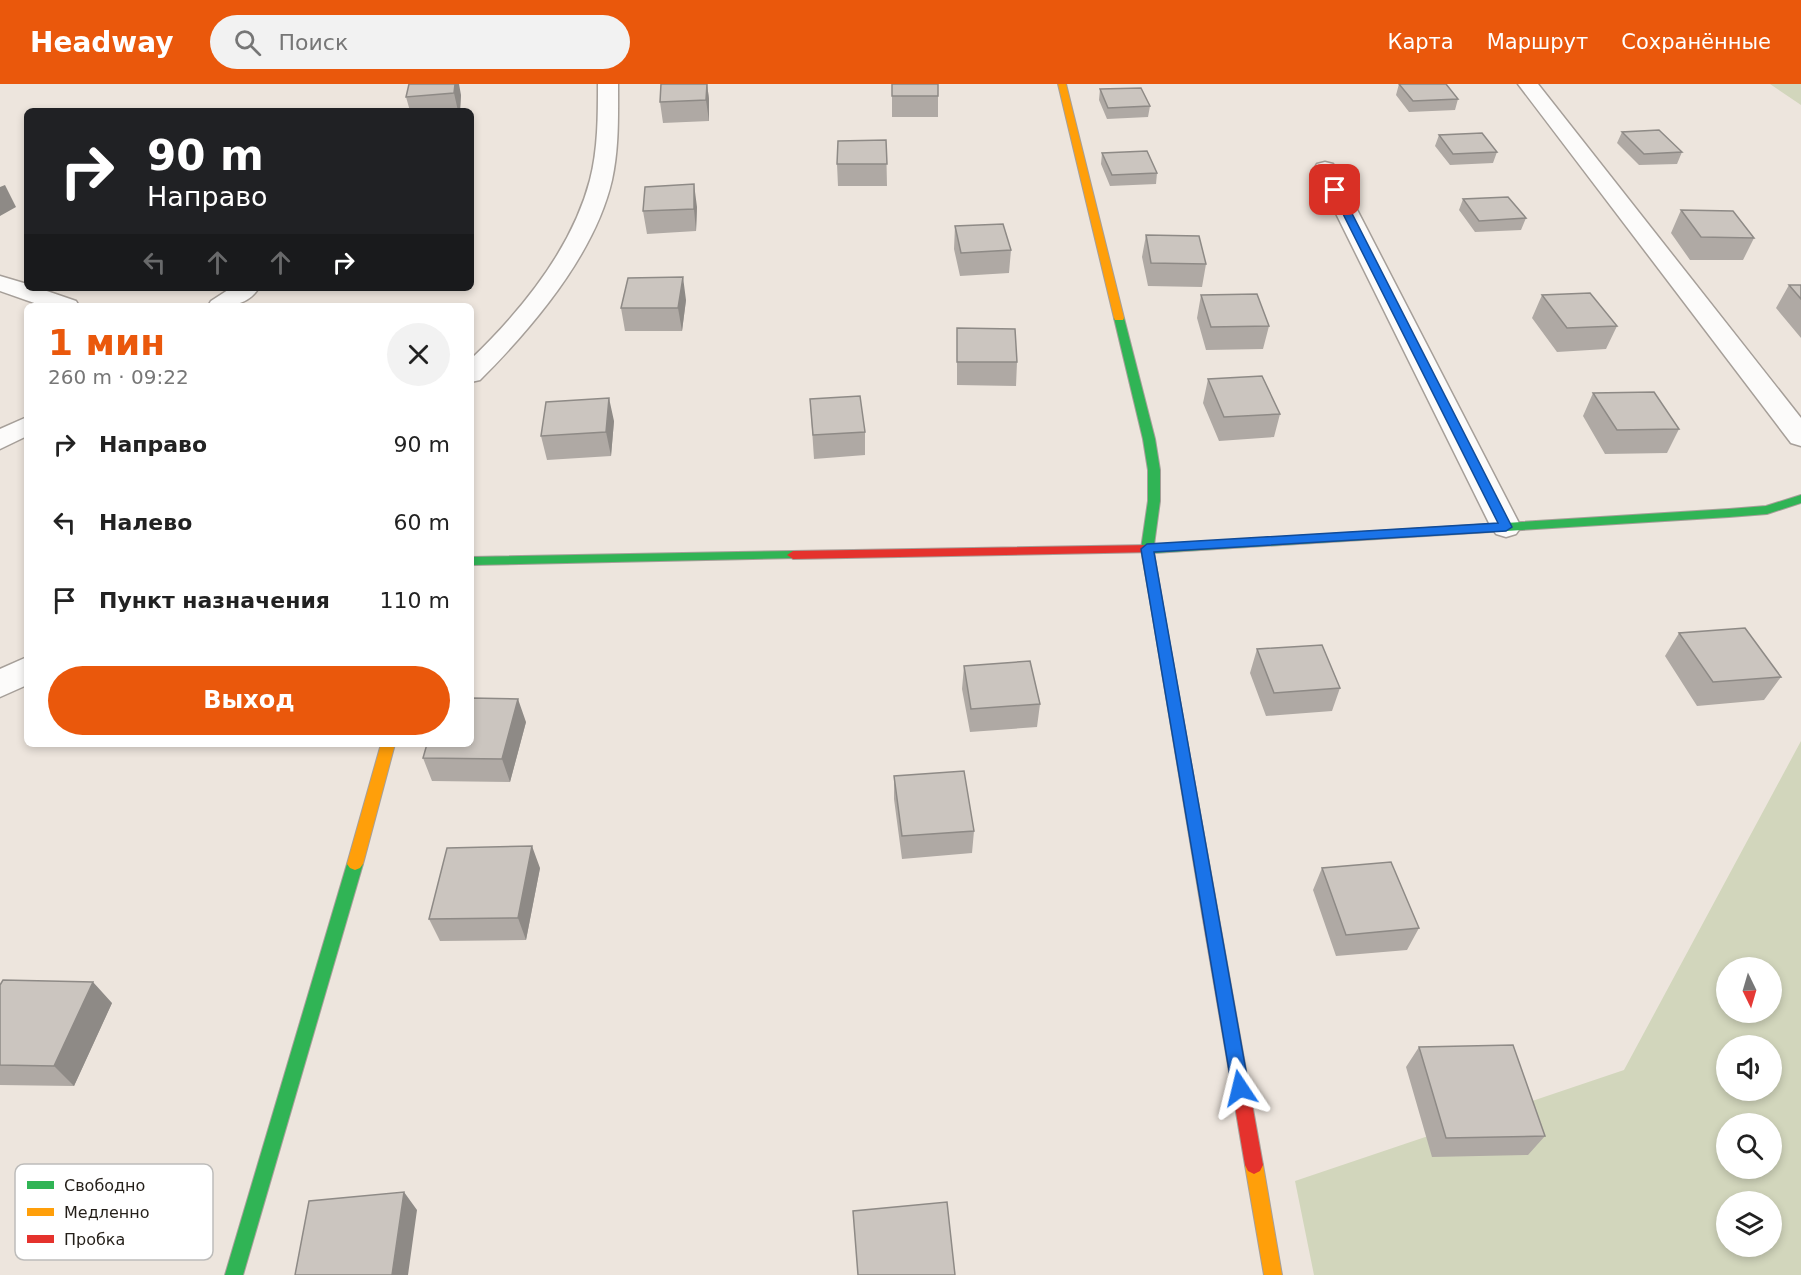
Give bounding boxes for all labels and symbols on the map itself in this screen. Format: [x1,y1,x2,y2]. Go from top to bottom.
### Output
pin [1309,164,1360,215]
north arrow [1716,957,1782,1023]
position arrow [1208,1056,1272,1120]
legend [15,1164,213,1260]
text: Свободно [64,1176,145,1195]
text: Медленно [64,1203,150,1222]
text: Пробка [64,1230,125,1249]

